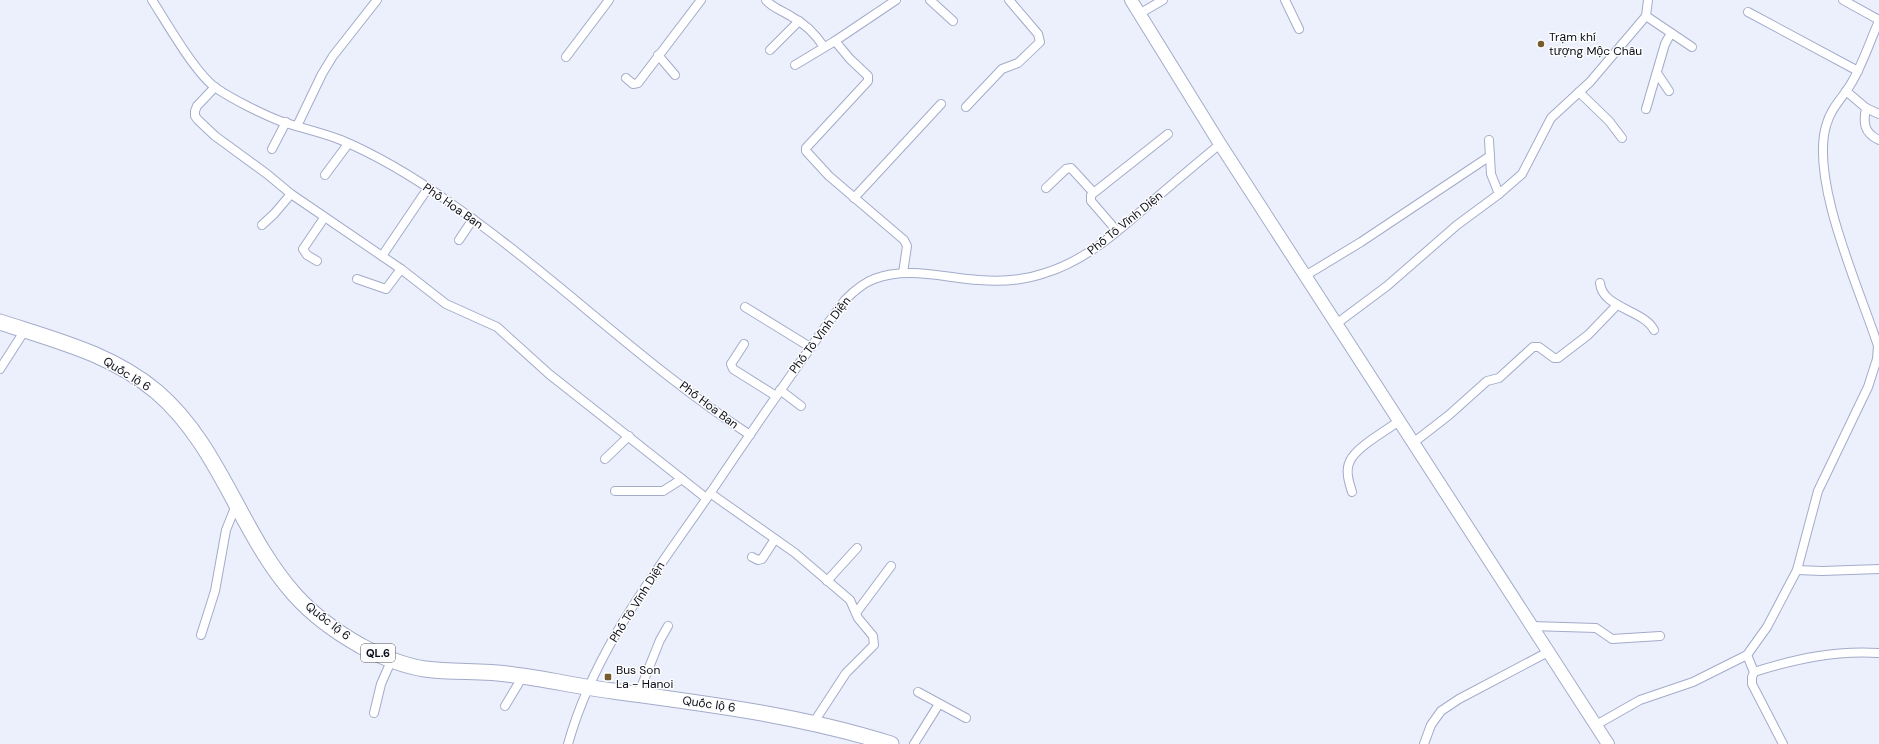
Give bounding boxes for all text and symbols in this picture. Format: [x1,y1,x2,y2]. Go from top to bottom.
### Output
place label: Trạm khí tượng Mộc Châu [1549,29,1642,59]
marker: Trạm khí tượng Mộc Châu [1536,39,1546,49]
street label: Phố Hoa Ban [420,179,486,233]
street label: Phố Tô Vĩnh Diện [1084,188,1166,258]
street label: Phố Tô Vĩnh Diện [786,293,854,377]
street label: Quốc lộ 6 [100,353,154,395]
street label: Phố Hoa Ban [676,378,742,432]
street label: Phố Tô Vĩnh Diện [606,558,668,645]
street label: Quốc lộ 6 [302,598,354,644]
road number: QL.6 [361,644,395,662]
place label: Bus Son La - Hanoi [616,662,673,692]
marker: Bus Son La - Hanoi [603,672,613,682]
street label: Quốc lộ 6 [681,692,737,716]

